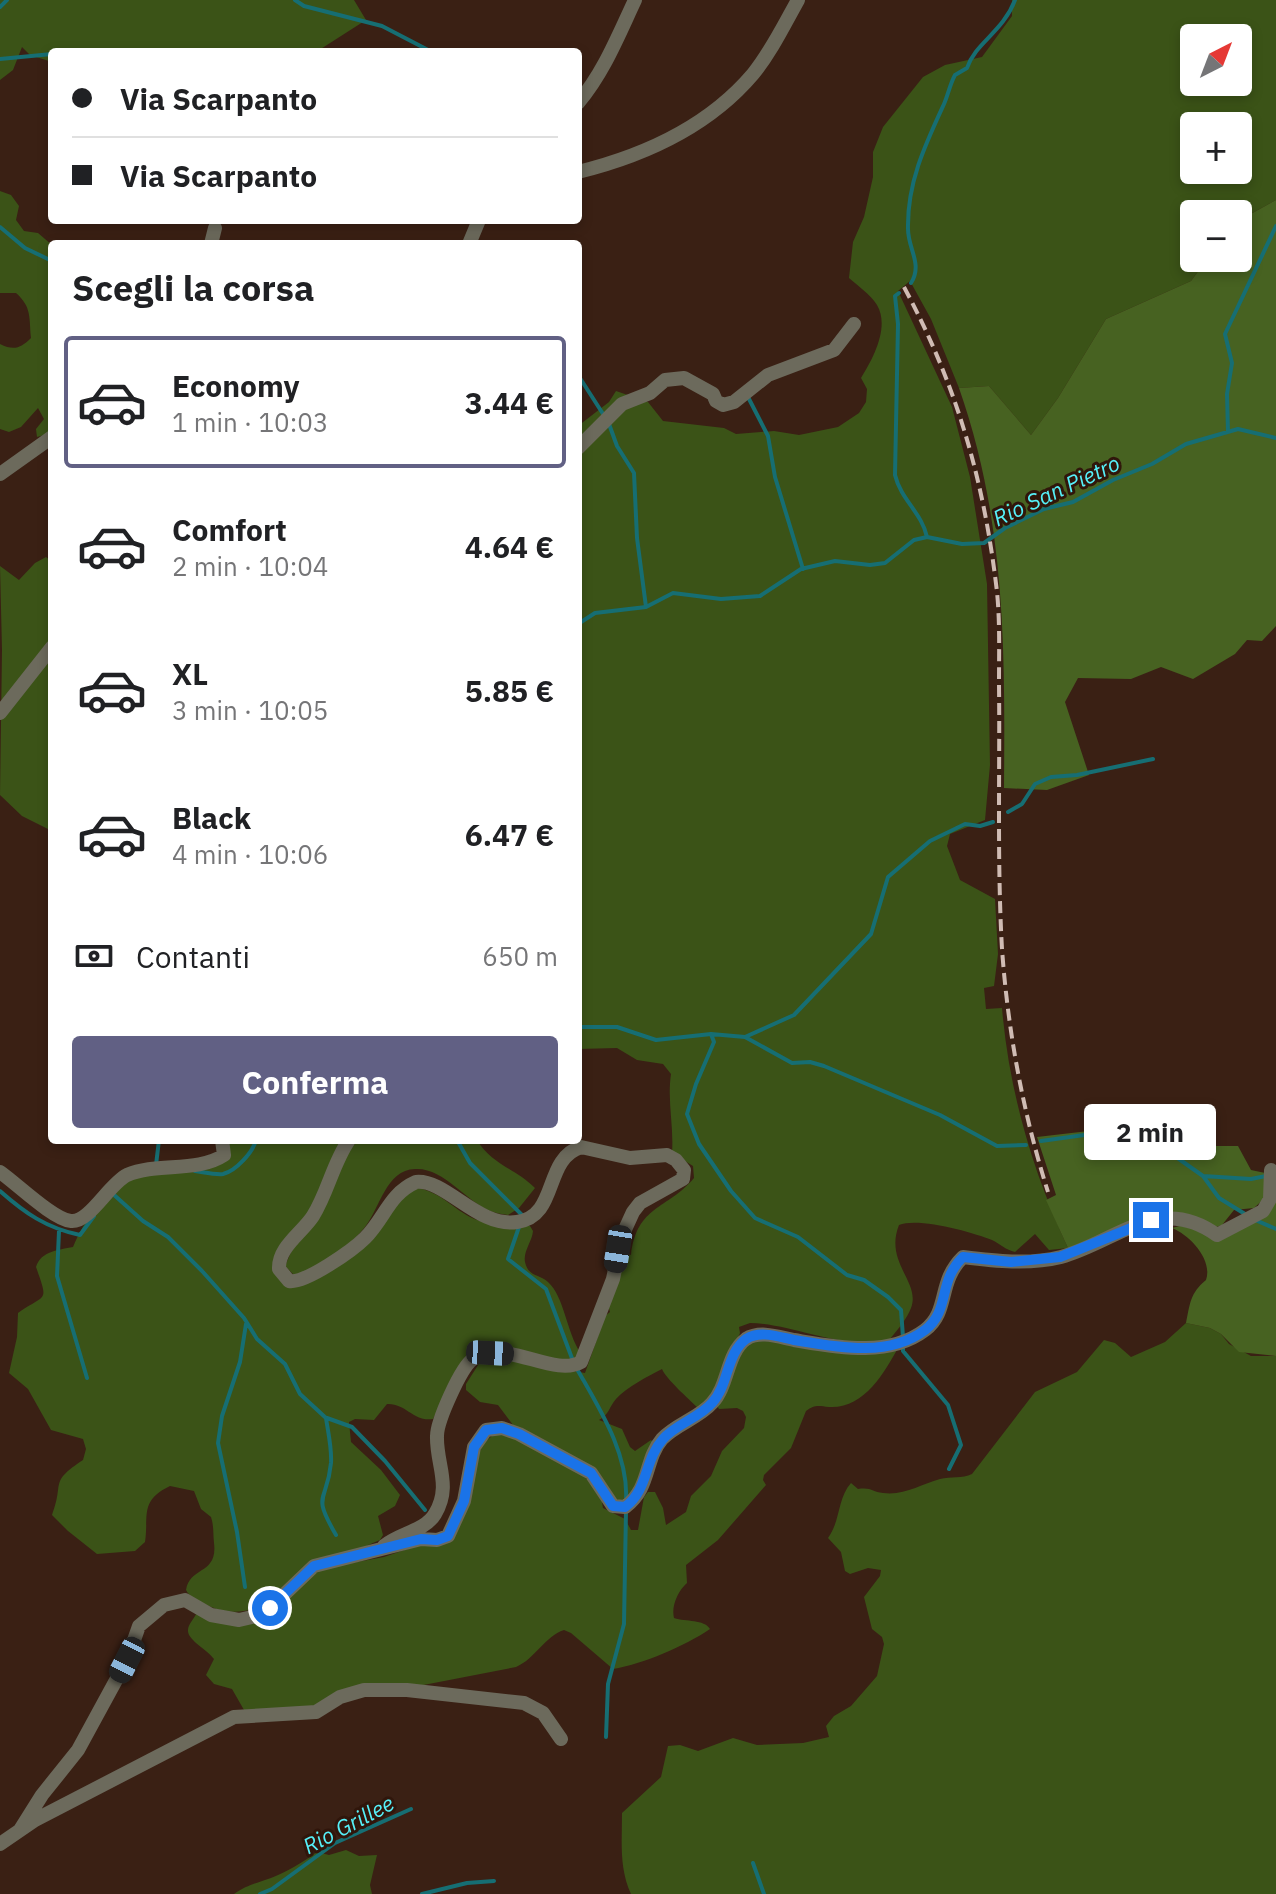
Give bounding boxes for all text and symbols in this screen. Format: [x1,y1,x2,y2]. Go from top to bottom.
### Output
north arrow [1180,24,1252,96]
map controls [1180,24,1252,272]
text: Via Scarpanto [120,79,317,118]
button: + [1180,112,1252,184]
text: Via Scarpanto [120,156,317,195]
button: − [1180,200,1252,272]
text: Scegli la corsa [72,264,315,311]
icon: car [76,366,148,438]
text: Economy [172,366,300,405]
text: 3.44 € [465,383,554,422]
text: 1 min · 10:03 [172,405,328,439]
water label: Rio San Pietro [988,448,1124,532]
icon: car [76,510,148,582]
text: Comfort [172,510,287,549]
text: 4.64 € [465,527,554,566]
text: 2 min · 10:04 [172,549,328,583]
icon: car [76,654,148,726]
text: XL [172,654,208,693]
text: 5.85 € [465,671,554,710]
text: 3 min · 10:05 [172,693,328,727]
icon: car [76,798,148,870]
text: Black [172,798,251,837]
text: 6.47 € [465,815,554,854]
text: 4 min · 10:06 [172,837,328,871]
icon: cash [72,934,116,978]
text: Contanti [136,937,250,976]
text: 650 m [482,939,558,973]
button: Conferma [72,1036,558,1128]
callout: 2 min [1085,1104,1217,1160]
text: 2 min [1116,1115,1184,1149]
route end [1133,1202,1169,1238]
car [602,1223,634,1275]
car [465,1340,515,1366]
route start [252,1590,288,1626]
car [105,1633,149,1687]
water label: Rio Grillee [297,1788,399,1860]

